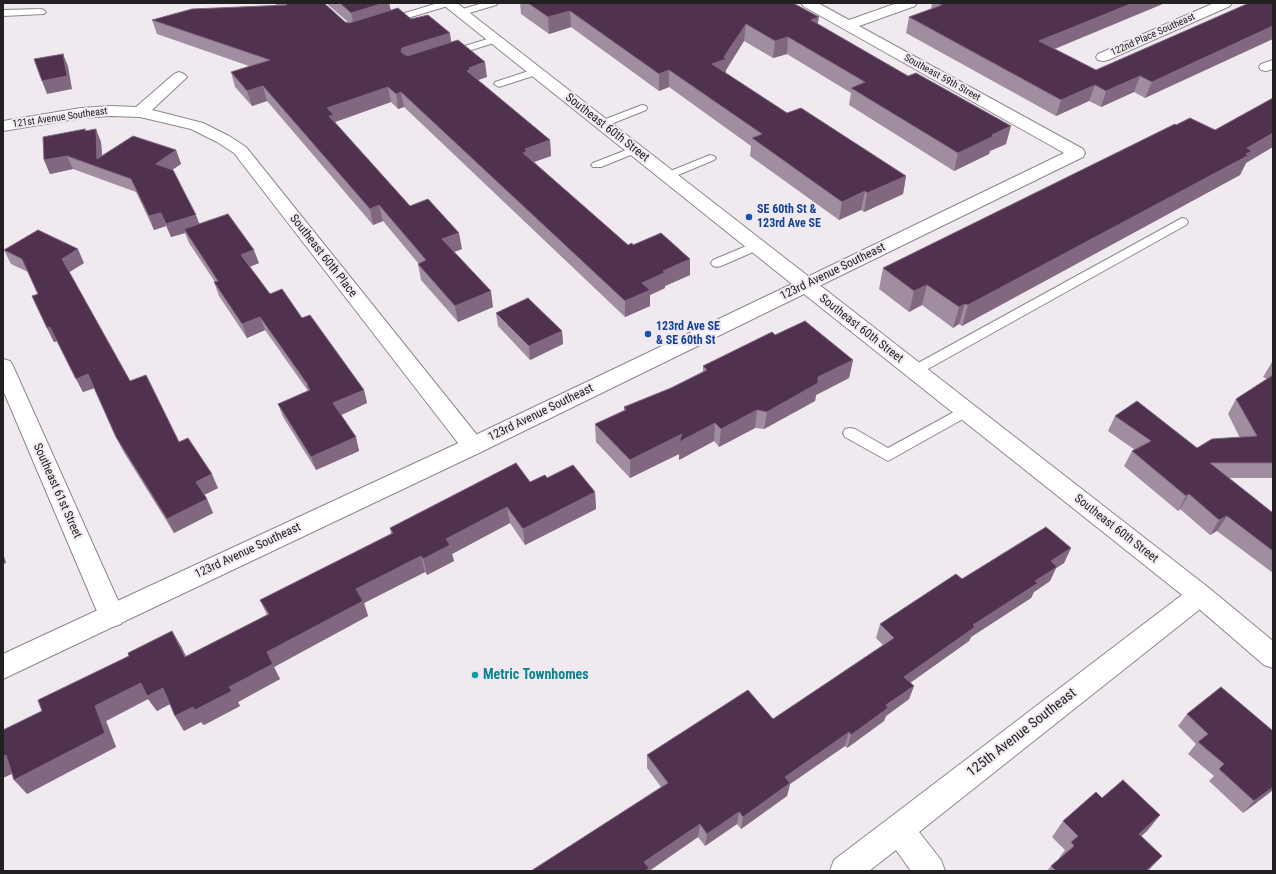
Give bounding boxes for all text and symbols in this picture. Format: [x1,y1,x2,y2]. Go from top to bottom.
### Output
street label: 122nd Place Southeast [1109,11,1197,59]
street label: Southeast 59th Street [902,52,982,104]
street label: Southeast 60th Street [562,91,652,165]
street label: 121st Avenue Southeast [12,105,108,131]
place label: SE 60th St & 123rd Ave SE [757,203,821,231]
street label: Southeast 60th Place [286,212,360,300]
marker: SE 60th St & 123rd Ave SE [744,212,754,222]
street label: 123rd Avenue Southeast [778,240,888,304]
street label: Southeast 60th Street [816,292,906,366]
place label: 123rd Ave SE & SE 60th St [656,320,720,348]
marker: 123rd Ave SE & SE 60th St [643,329,653,339]
street label: 123rd Avenue Southeast [486,381,596,445]
street label: Southeast 61st Street [30,441,84,541]
street label: Southeast 60th Street [1071,492,1161,566]
street label: 123rd Avenue Southeast [193,520,303,582]
place label: Metric Townhomes [483,667,589,683]
marker: Metric Townhomes [470,670,480,680]
street label: 125th Avenue Southeast [964,685,1080,781]

